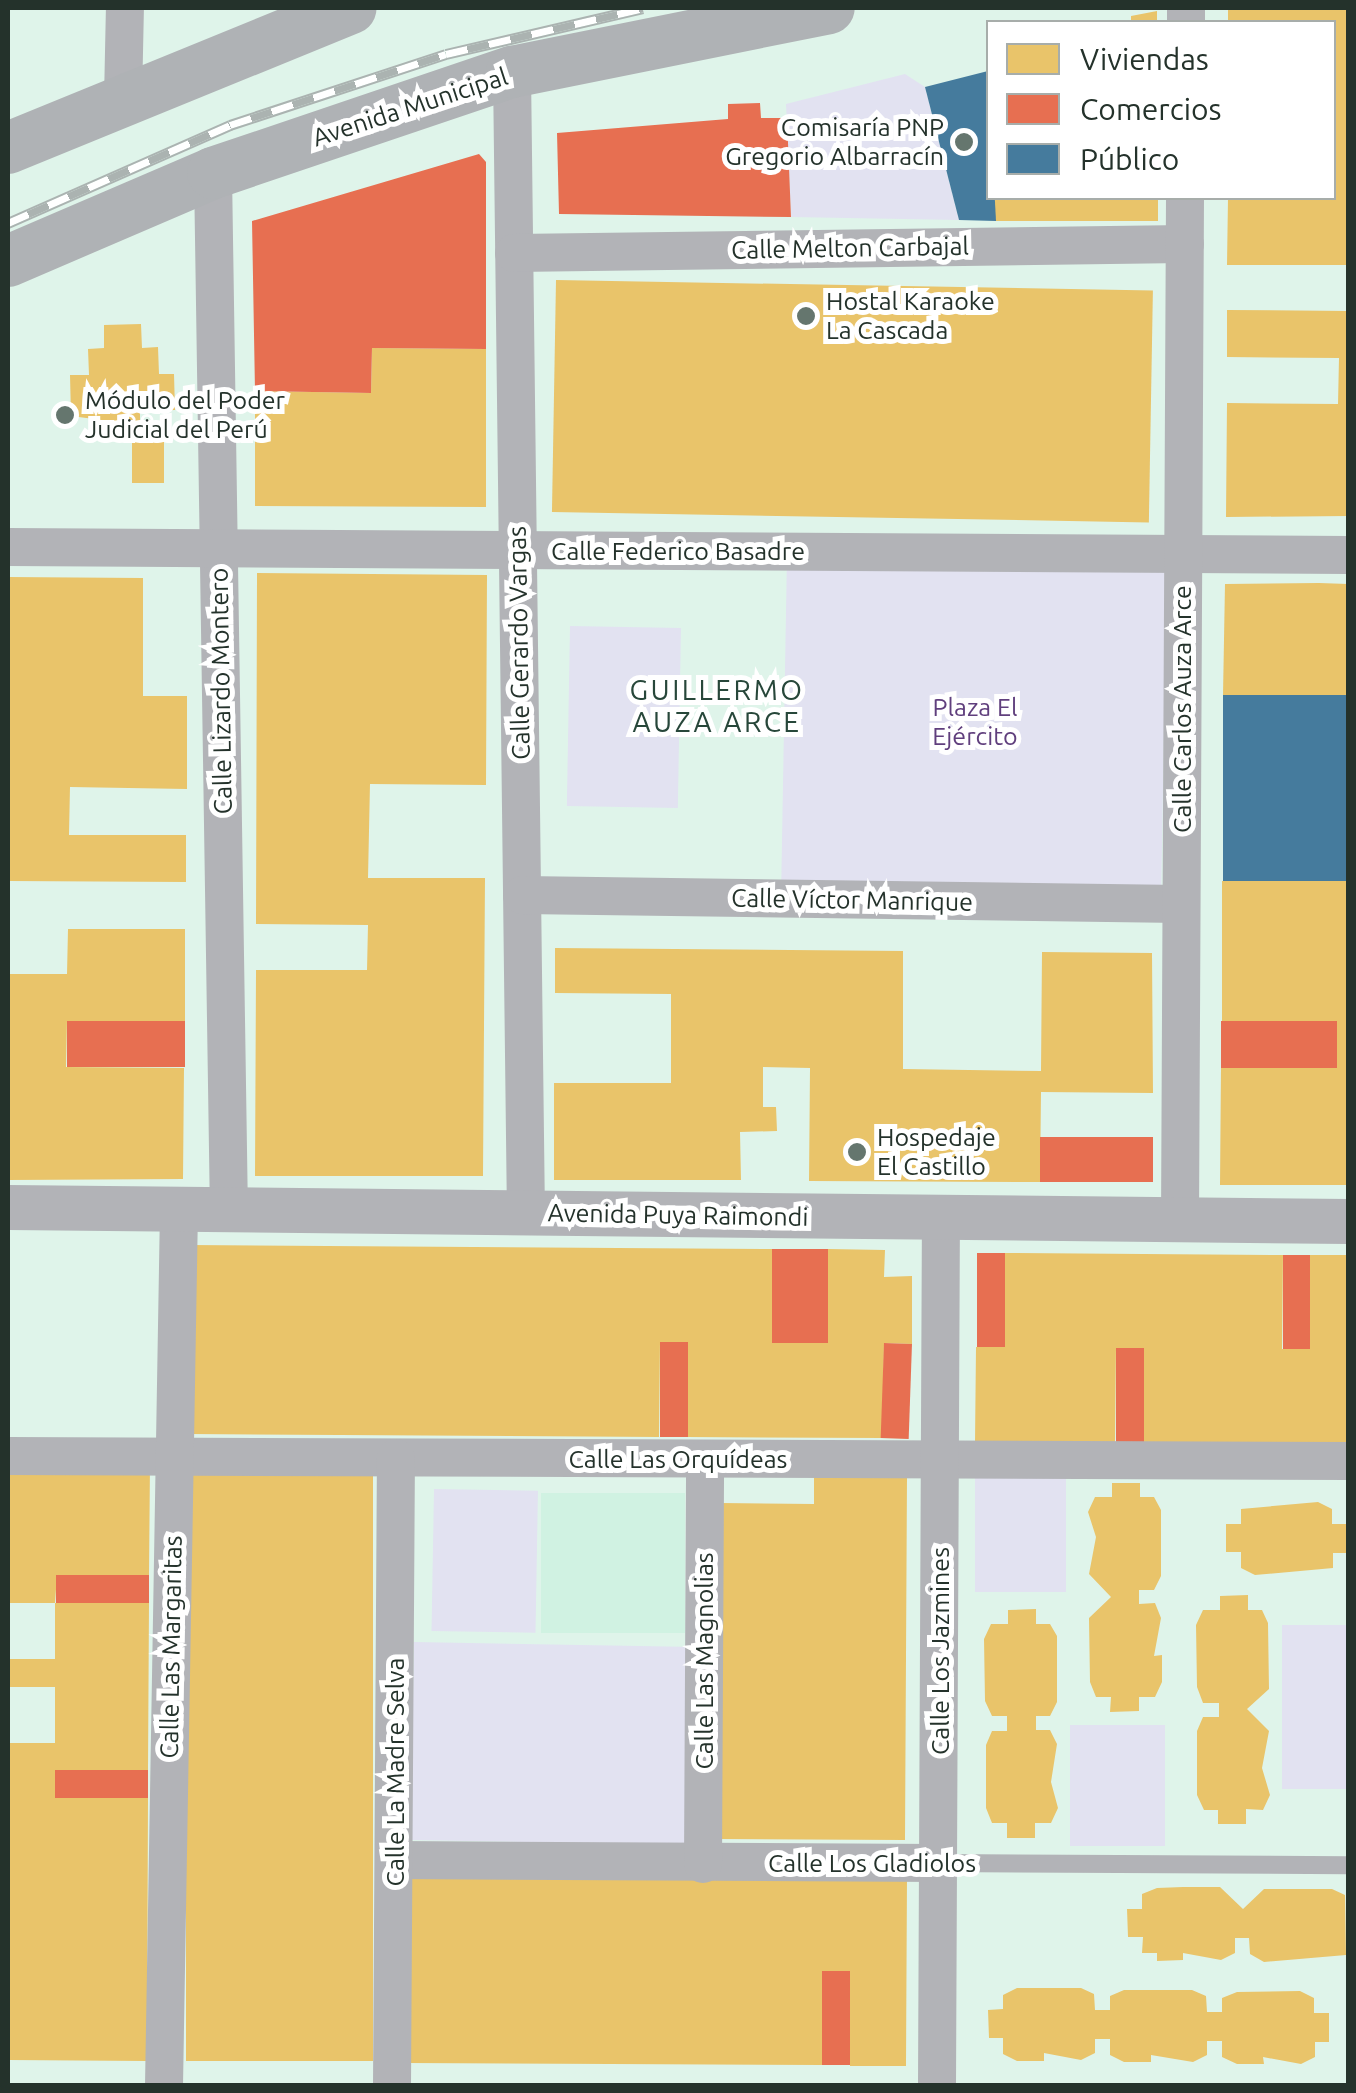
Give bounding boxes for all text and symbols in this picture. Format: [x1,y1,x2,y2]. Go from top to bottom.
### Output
legend [986,20,1336,200]
text: Viviendas [1080,42,1209,76]
street label: Avenida Municipal [309,61,511,153]
text: Comercios [1080,92,1222,126]
place label: Comisaría PNP Gregorio Albarracín [725,113,944,172]
marker: Comisaría PNP Gregorio Albarracín [953,131,975,153]
text: Público [1080,142,1179,176]
street label: Calle Melton Carbajal [731,231,969,265]
place label: Hostal Karaoke La Cascada [826,287,995,346]
marker: Hostal Karaoke La Cascada [795,305,817,327]
place label: Módulo del Poder Judicial del Perú [85,386,285,445]
marker: Módulo del Poder Judicial del Perú [54,404,76,426]
street label: Calle Gerardo Vargas [502,526,536,760]
street label: Calle Federico Basadre [551,536,805,566]
street label: Calle Lizardo Montero [204,567,238,815]
street label: Calle Carlos Auza Arce [1167,585,1197,833]
district label: GUILLERMO AUZA ARCE [629,673,805,739]
park label: Plaza El Ejército [932,693,1018,752]
street label: Calle Víctor Manrique [731,883,973,917]
place label: Hospedaje El Castillo [877,1123,996,1182]
marker: Hospedaje El Castillo [846,1141,868,1163]
street label: Avenida Puya Raimondi [547,1198,809,1232]
street label: Calle Las Orquídeas [569,1444,787,1474]
street label: Calle Las Margaritas [154,1535,188,1759]
street label: Calle Los Jazmines [925,1547,955,1755]
street label: Calle Las Magnolias [689,1552,719,1770]
street label: Calle La Madre Selva [380,1658,410,1886]
street label: Calle Los Gladiolos [768,1848,976,1878]

